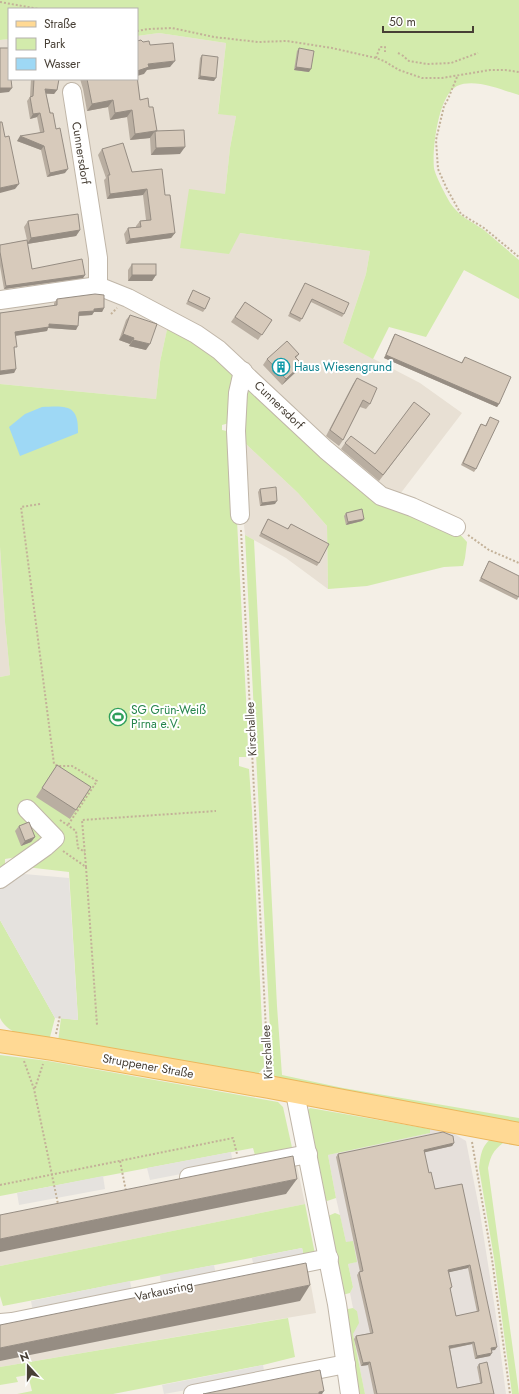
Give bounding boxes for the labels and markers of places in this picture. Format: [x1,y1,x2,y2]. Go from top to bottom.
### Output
building icon: Haus Wiesengrund [271,357,291,377]
place label: Haus Wiesengrund [294,358,392,376]
place label: SG Grün-Weiß Pirna e.V. [131,701,206,733]
sports icon: SG Grün-Weiß Pirna e.V. [108,707,128,727]

